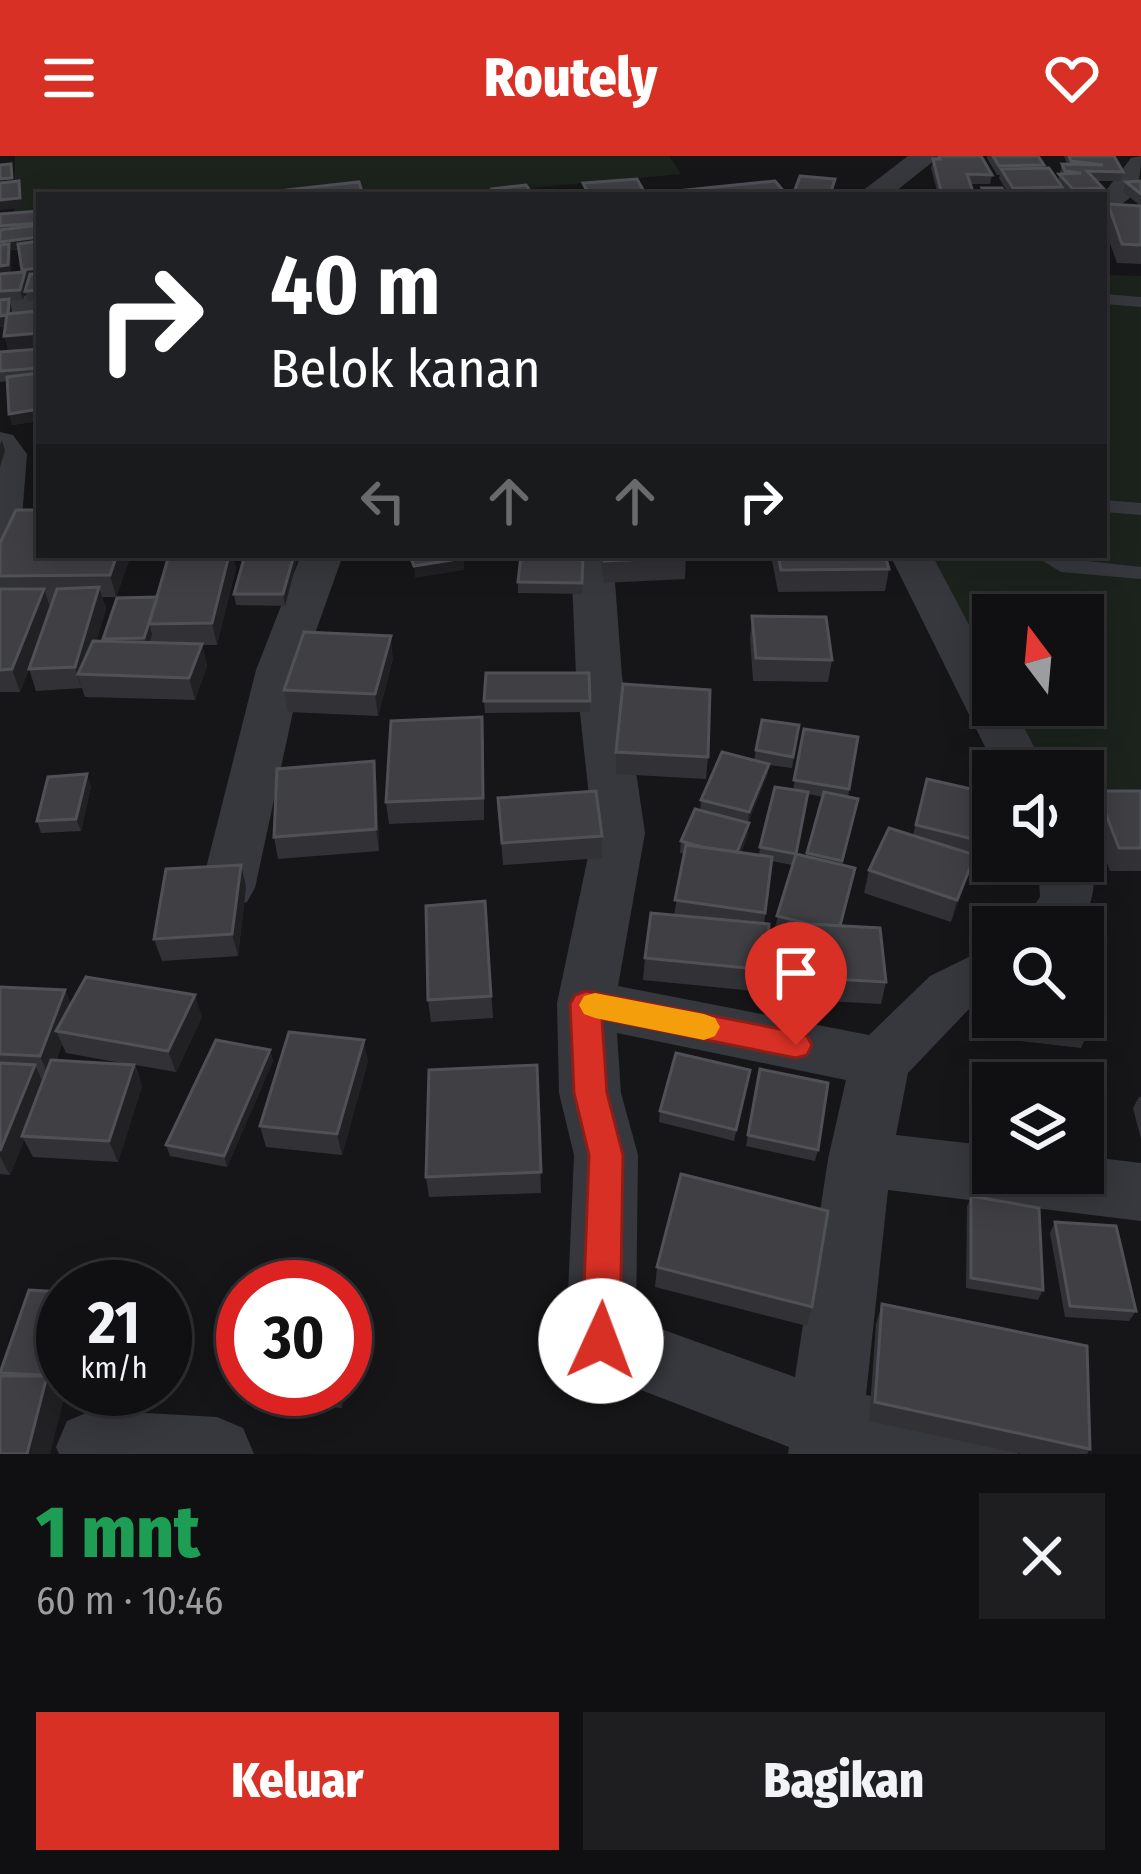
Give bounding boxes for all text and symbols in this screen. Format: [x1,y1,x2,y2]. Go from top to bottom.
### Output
icon: menu [36,45,102,111]
icon: heart [1039,45,1105,111]
text: Routely [484,46,657,110]
text: 40 m [270,235,441,336]
icon: right [72,240,228,396]
text: Belok kanan [270,337,541,401]
icon: left [350,468,416,534]
icon: ahead [476,468,542,534]
icon: ahead [602,468,668,534]
icon: right [728,468,794,534]
north arrow [972,594,1104,726]
map controls [972,594,1104,1194]
button: sound [972,750,1104,882]
button: search [972,906,1104,1038]
pin [745,922,847,1045]
icon: arrive [763,940,829,1006]
button: layers [972,1062,1104,1194]
speed limit sign: 30 [216,1260,372,1416]
position arrow [538,1278,664,1404]
text: 21 [88,1287,140,1359]
text: km/h [81,1350,147,1386]
text: 1 mnt [36,1490,200,1576]
button: close [979,1493,1105,1619]
text: 60 m · 10:46 [36,1578,223,1624]
button: Keluar [36,1712,559,1850]
button: Bagikan [583,1712,1105,1850]

